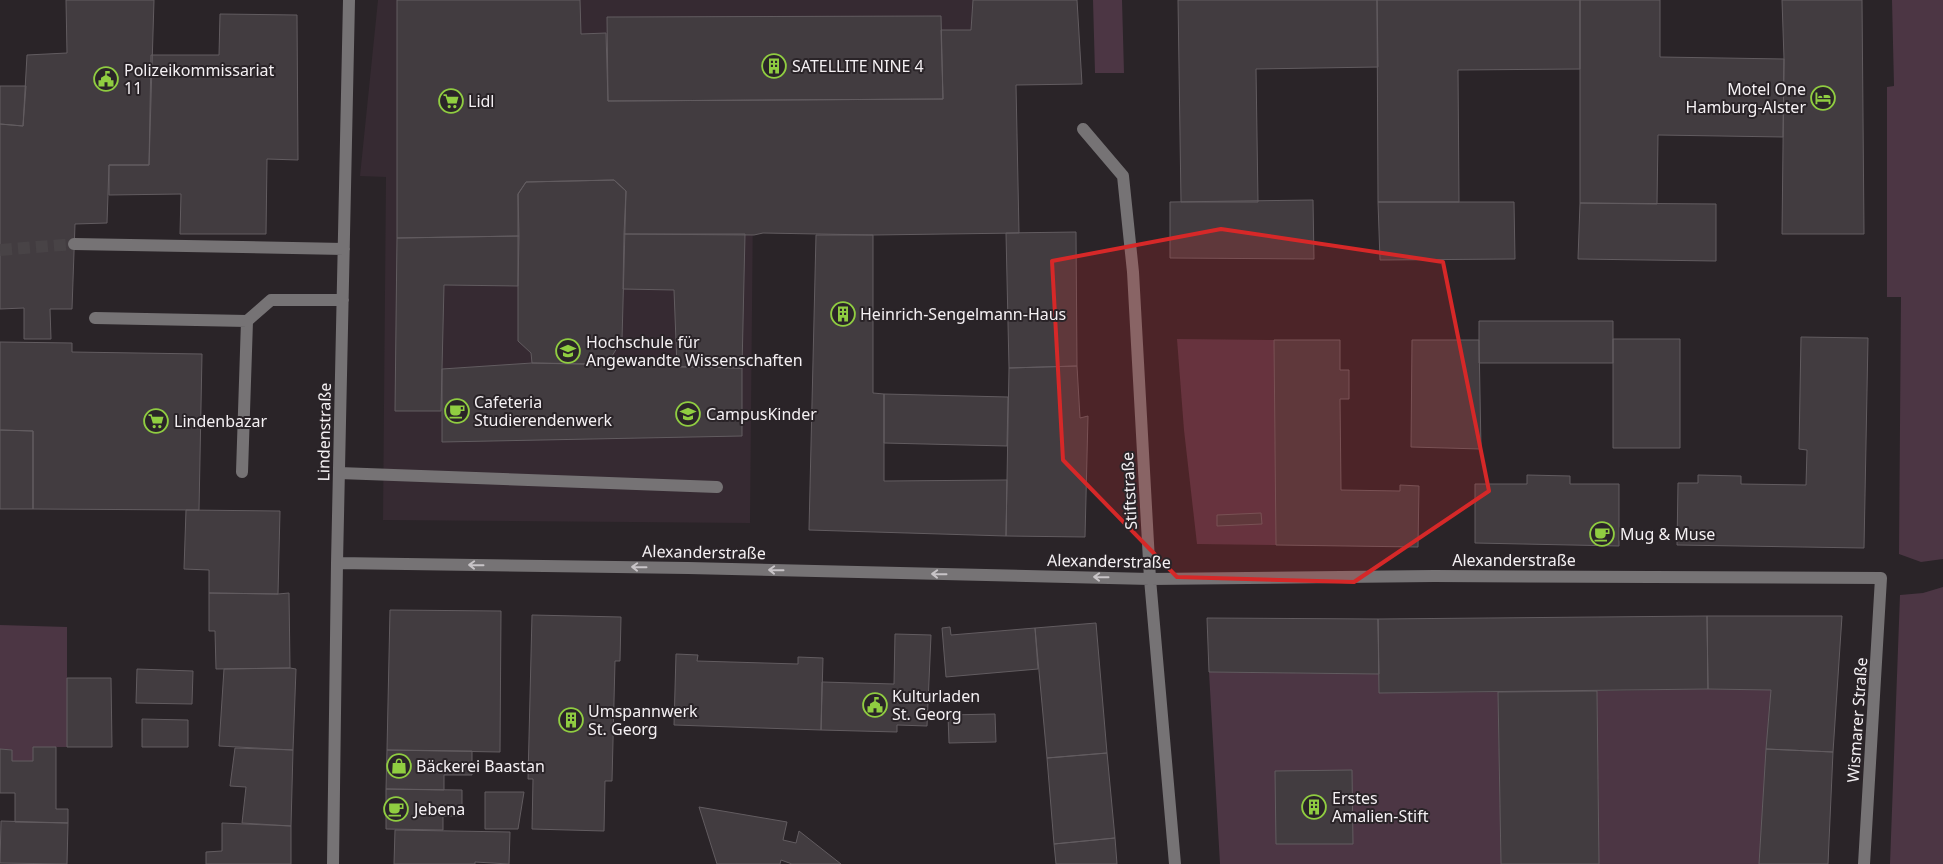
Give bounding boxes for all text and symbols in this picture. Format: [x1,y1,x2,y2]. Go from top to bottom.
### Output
building icon: SATELLITE NINE 4 [761,53,787,79]
place label: SATELLITE NINE 4 [792,55,924,77]
place label: Polizeikommissariat 11 [124,59,275,99]
public building icon: Polizeikommissariat 11 [93,66,119,92]
place label: Motel One Hamburg-Alster [1686,78,1806,118]
hotel icon: Motel One Hamburg-Alster [1810,85,1836,111]
supermarket icon: Lidl [438,88,464,114]
place label: Lidl [468,90,494,112]
building icon: Heinrich-Sengelmann-Haus [830,301,856,327]
place label: Heinrich-Sengelmann-Haus [860,303,1066,325]
place label: Hochschule für Angewandte Wissenschaften [586,331,803,371]
school or university icon: Hochschule für Angewandte Wissenschaften [555,338,581,364]
street label: Lindenstraße [312,382,336,482]
place label: Cafeteria Studierendenwerk [474,391,613,431]
cafe icon: Cafeteria Studierendenwerk [444,398,470,424]
school or university icon: CampusKinder [675,401,701,427]
place label: CampusKinder [706,403,817,425]
supermarket icon: Lindenbazar [143,408,169,434]
place label: Lindenbazar [174,410,267,432]
street label: Stiftstraße [1116,452,1142,530]
cafe icon: Mug & Muse [1589,521,1615,547]
place label: Mug & Muse [1620,523,1715,545]
street label: Alexanderstraße [642,540,766,564]
street label: Alexanderstraße [1047,549,1171,573]
street label: Alexanderstraße [1452,549,1576,571]
one-way arrow [469,560,485,570]
one-way arrow [631,562,648,572]
one-way arrow [769,565,785,575]
one-way arrow [931,569,948,579]
one-way arrow [1094,573,1110,582]
street label: Wismarer Straße [1842,657,1872,783]
place label: Kulturladen St. Georg [892,685,980,725]
public building icon: Kulturladen St. Georg [862,692,888,718]
place label: Umspannwerk St. Georg [588,700,698,740]
building icon: Umspannwerk St. Georg [558,707,584,733]
shop icon: Bäckerei Baastan [386,753,412,779]
place label: Bäckerei Baastan [416,755,545,777]
place label: Erstes Amalien-Stift [1332,787,1429,827]
building icon: Erstes Amalien-Stift [1301,794,1327,820]
cafe icon: Jebena [383,796,409,822]
place label: Jebena [412,798,465,820]

